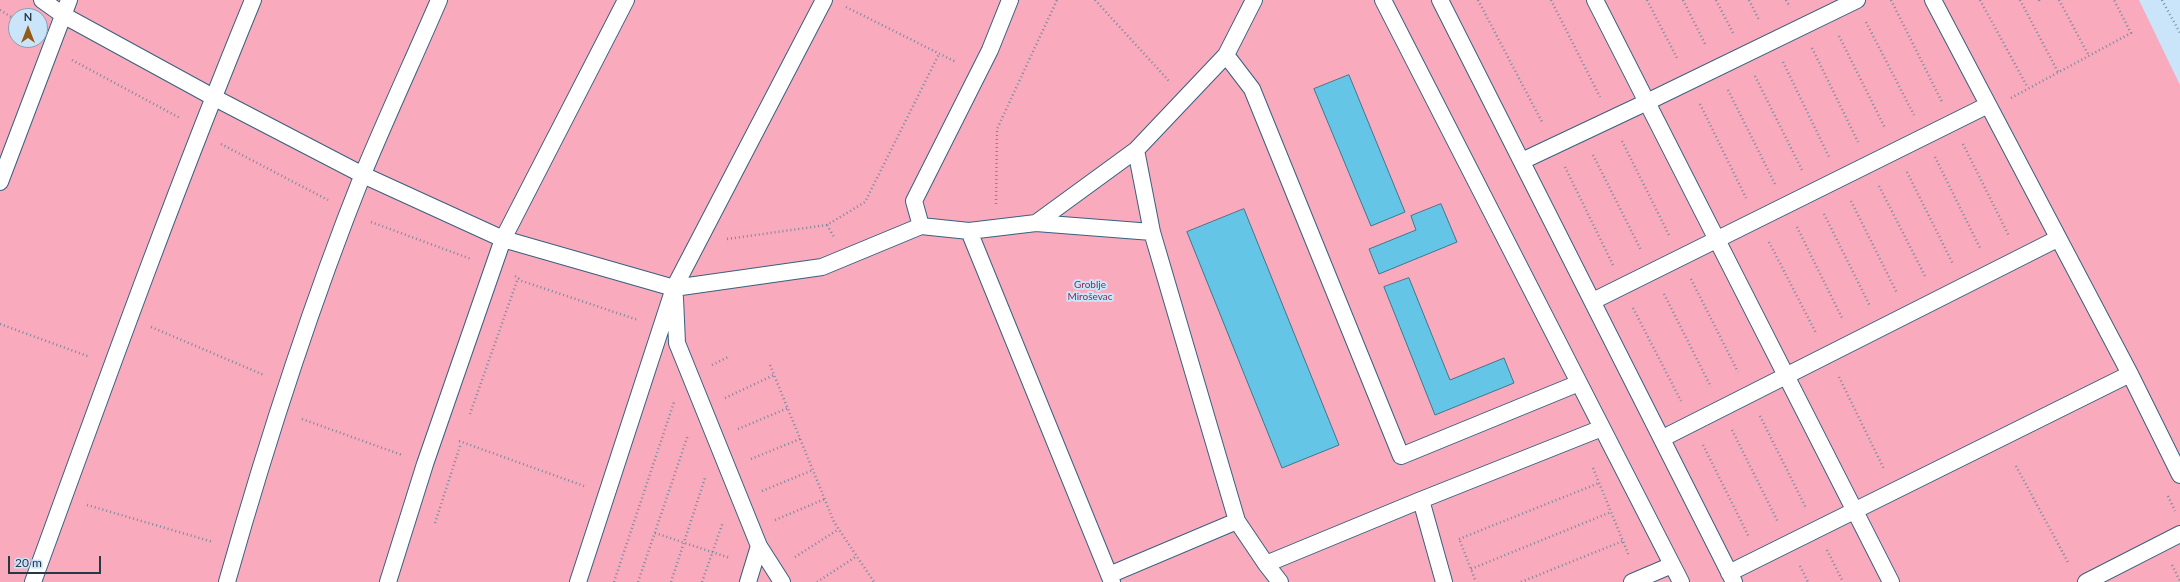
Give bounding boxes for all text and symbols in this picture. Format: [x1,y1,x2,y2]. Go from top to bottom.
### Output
north arrow [8,8,48,48]
text: N [24,10,32,23]
park label: Groblje Miroševac [1067,279,1113,302]
scale bar [10,548,103,574]
text: 20 m [15,555,42,570]

